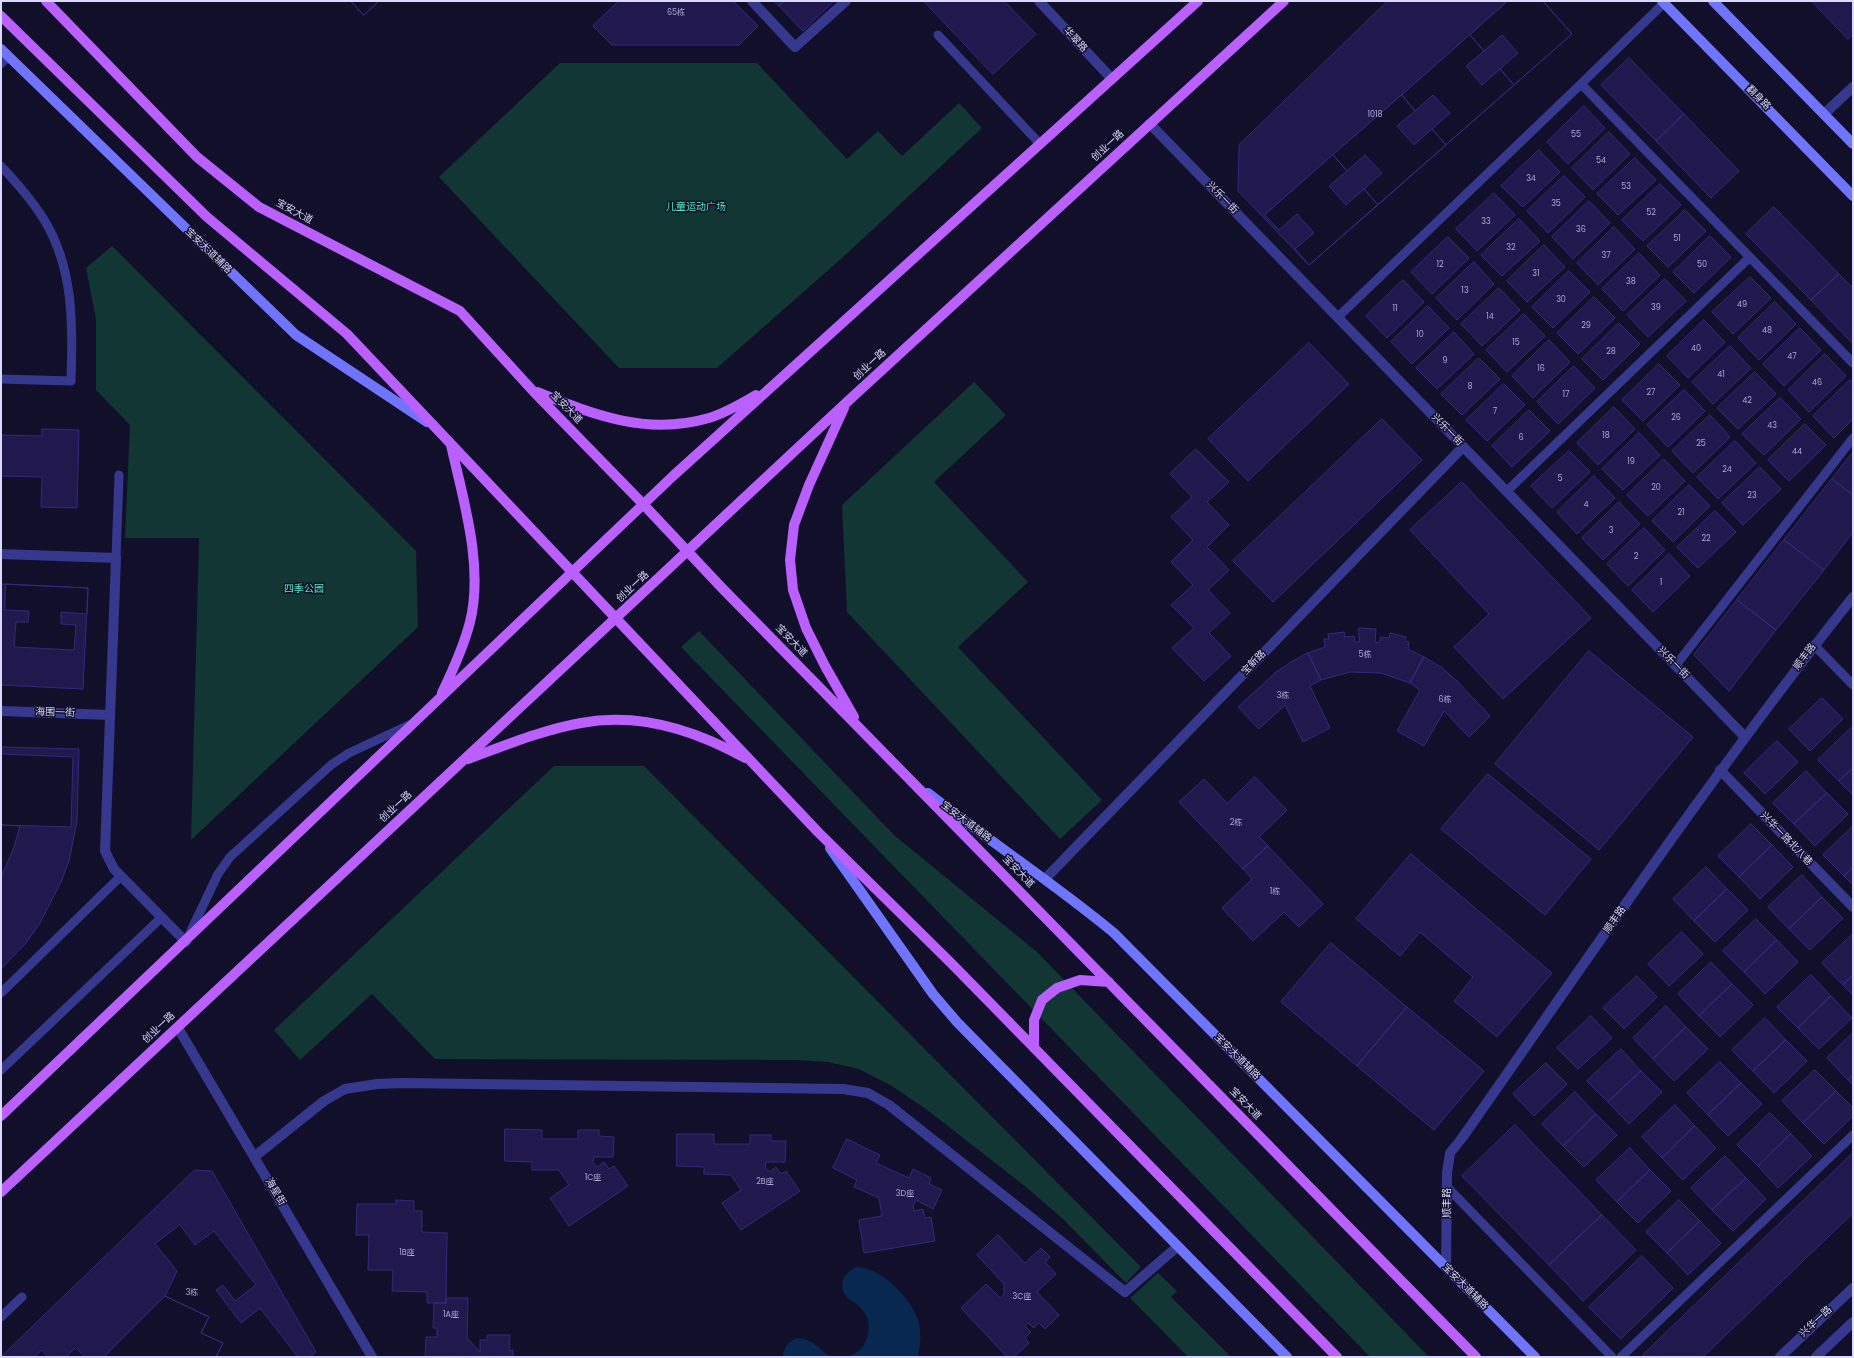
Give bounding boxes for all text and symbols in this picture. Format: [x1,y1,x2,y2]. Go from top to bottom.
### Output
house number: 65栋 [667,8,685,18]
street label: 华翠路 [1060,25,1090,55]
street label: 翻身路 [1743,83,1773,113]
house number: 1018 [1367,110,1383,120]
street label: 创业一路 [1089,128,1127,164]
house number: 55 [1571,130,1581,140]
house number: 54 [1596,156,1606,166]
house number: 34 [1526,174,1536,184]
street label: 兴乐一街 [1204,179,1240,217]
house number: 53 [1621,182,1631,192]
street label: 宝安大道 [274,197,314,227]
house number: 35 [1551,199,1561,209]
park label: 儿童运动广场 [666,201,726,213]
house number: 52 [1646,208,1656,218]
house number: 33 [1481,217,1491,227]
house number: 36 [1576,225,1586,235]
street label: 宝安大道辅路 [182,226,234,276]
house number: 51 [1673,234,1681,244]
house number: 32 [1506,243,1516,253]
house number: 37 [1601,251,1611,261]
house number: 12 [1436,260,1444,270]
house number: 50 [1697,260,1707,270]
house number: 31 [1532,269,1540,279]
house number: 38 [1626,277,1636,287]
house number: 13 [1461,286,1469,296]
house number: 30 [1556,295,1566,305]
house number: 49 [1737,300,1747,310]
house number: 39 [1651,303,1661,313]
house number: 11 [1392,304,1398,314]
house number: 14 [1486,312,1494,322]
house number: 29 [1581,321,1591,331]
house number: 48 [1762,326,1772,336]
house number: 10 [1416,330,1424,340]
house number: 15 [1512,338,1520,348]
house number: 40 [1691,344,1701,354]
street label: 创业一路 [851,347,889,383]
house number: 28 [1606,347,1616,357]
house number: 47 [1787,352,1797,362]
house number: 9 [1442,356,1448,366]
house number: 16 [1537,364,1545,374]
house number: 41 [1717,370,1725,380]
house number: 46 [1812,378,1822,388]
house number: 8 [1467,382,1473,392]
house number: 27 [1647,388,1655,398]
street label: 宝安大道 [548,389,584,427]
house number: 17 [1563,390,1569,400]
house number: 42 [1742,396,1752,406]
house number: 7 [1493,407,1497,417]
street label: 兴乐一街 [1429,411,1465,449]
house number: 26 [1671,413,1681,423]
house number: 43 [1767,421,1777,431]
house number: 18 [1602,431,1610,441]
house number: 6 [1518,433,1524,443]
house number: 25 [1696,439,1706,449]
house number: 44 [1792,447,1802,457]
house number: 19 [1627,457,1635,467]
house number: 24 [1722,465,1732,475]
house number: 5 [1557,474,1563,484]
house number: 20 [1651,483,1661,493]
house number: 23 [1747,491,1757,501]
house number: 4 [1583,500,1589,510]
house number: 21 [1677,508,1685,518]
house number: 3 [1609,526,1613,536]
house number: 22 [1701,534,1711,544]
house number: 2 [1634,552,1638,562]
street label: 创业一路 [614,569,652,605]
house number: 1 [1660,578,1662,588]
park label: 四季公园 [284,583,324,595]
street label: 宝安大道 [773,622,809,660]
street label: 顺丰路 [1791,641,1819,673]
street label: 兴乐一街 [1655,644,1691,682]
street label: 宝新路 [1239,648,1269,678]
house number: 5栋 [1358,650,1372,660]
house number: 3栋 [1277,691,1289,701]
house number: 6栋 [1438,695,1452,705]
street label: 海围一街 [35,706,75,720]
street label: 创业一路 [377,789,415,825]
street label: 宝安大道辅路 [938,799,994,845]
street label: 兴华一路北八巷 [1757,810,1815,868]
house number: 2栋 [1230,818,1242,828]
street label: 宝安大道 [1000,853,1036,891]
house number: 1栋 [1270,887,1280,897]
street label: 顺丰路 [1601,904,1629,936]
street label: 创业一路 [140,1010,178,1046]
street label: 宝安大道辅路 [1212,1032,1262,1082]
street label: 宝安大道 [1227,1085,1263,1123]
house number: 1C座 [585,1173,601,1183]
street label: 海星街 [262,1176,288,1208]
house number: 2B座 [756,1177,774,1187]
street label: 顺丰路 [1441,1188,1453,1218]
house number: 3D座 [896,1189,914,1199]
house number: 1B座 [399,1248,415,1258]
street label: 宝安大道辅路 [1440,1262,1490,1312]
house number: 3栋 [186,1288,198,1298]
house number: 3C座 [1013,1292,1031,1302]
street label: 兴华一路 [1797,1304,1835,1340]
house number: 1A座 [443,1310,459,1320]

